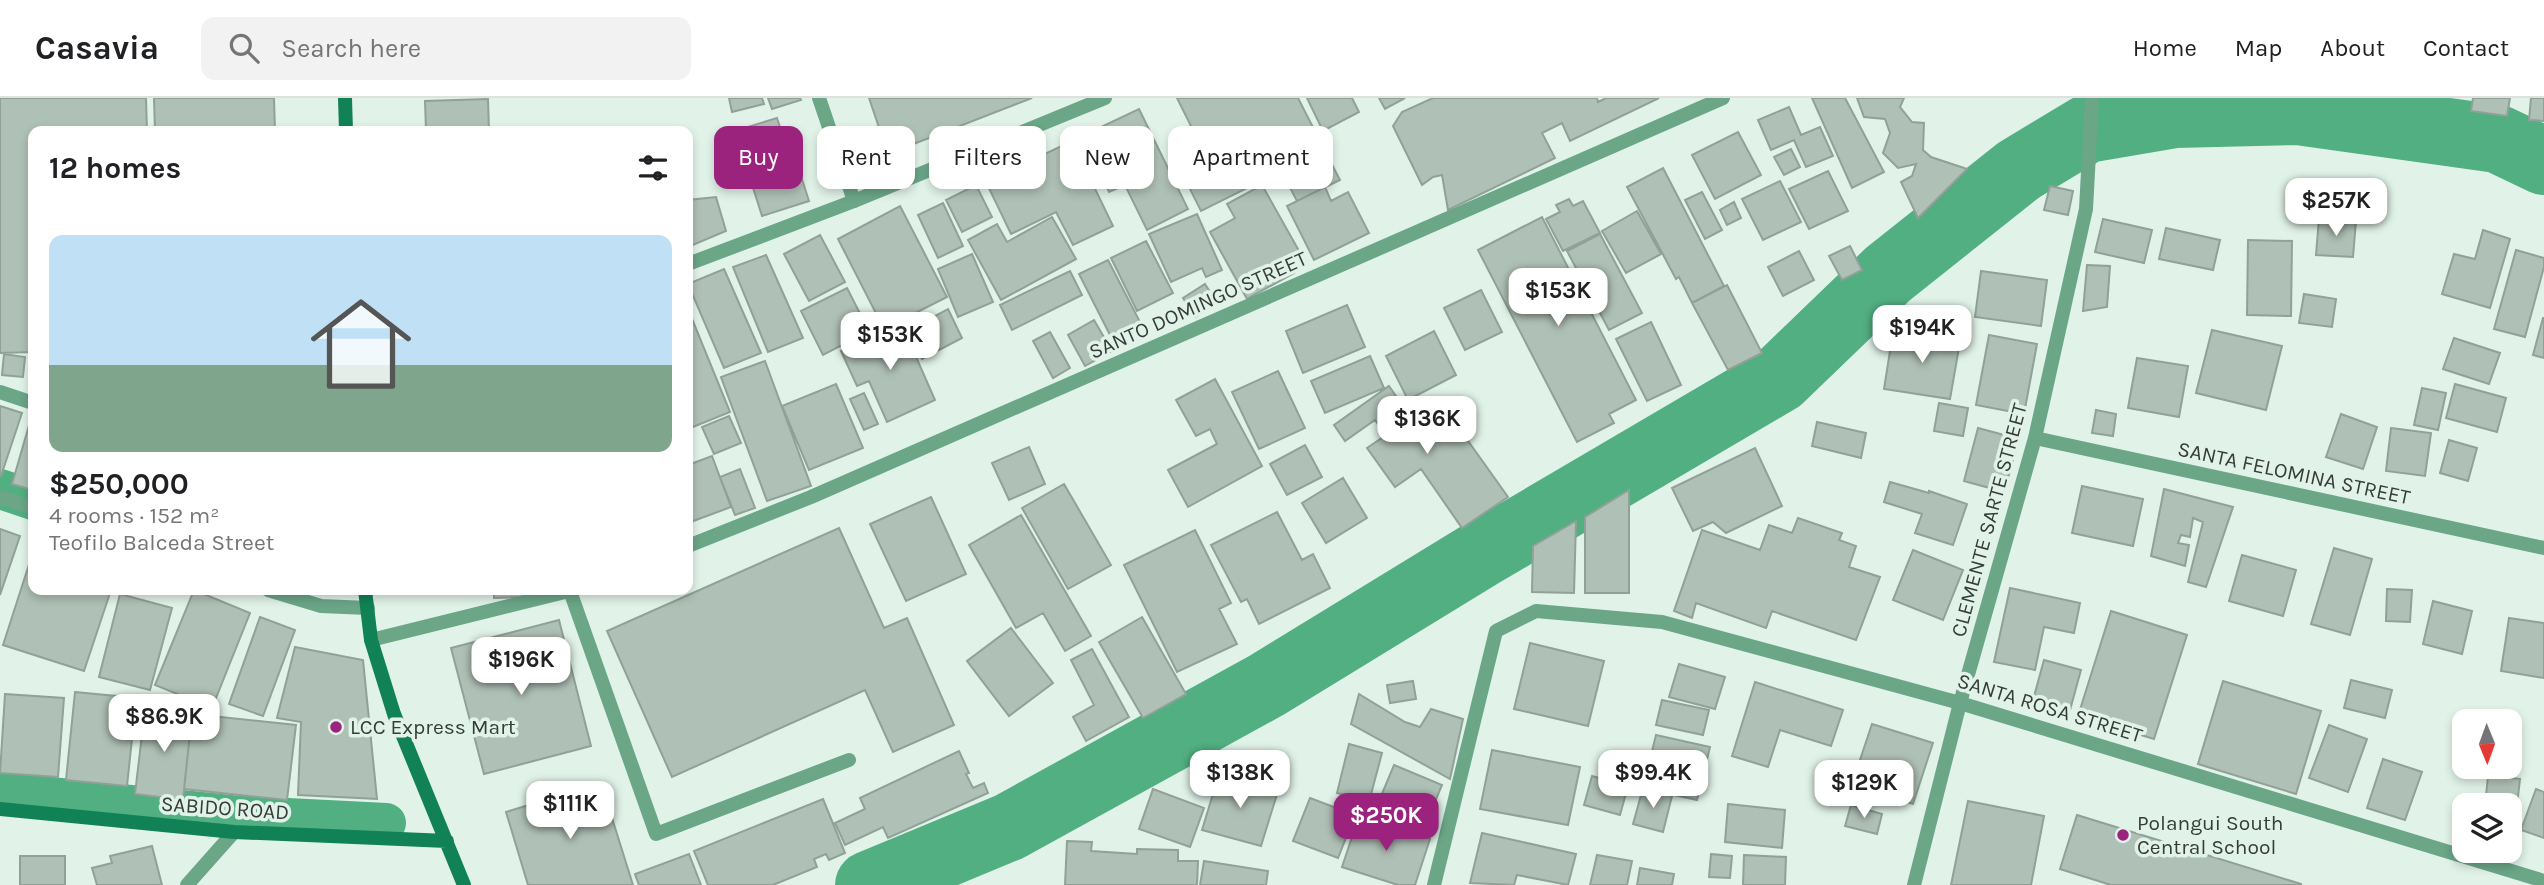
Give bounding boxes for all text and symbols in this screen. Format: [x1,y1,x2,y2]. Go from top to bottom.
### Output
search box [201,17,691,80]
text: Casavia [35,29,159,67]
icon: search [225,29,263,67]
text: Search here [281,33,421,64]
text: Home [2133,34,2197,62]
text: Map [2235,34,2282,62]
text: About [2320,34,2385,62]
text: Contact [2423,34,2509,62]
chip: Buy [714,126,803,189]
chip: Rent [817,126,915,189]
chip: Filters [929,126,1046,189]
chip: New [1060,126,1154,189]
chip: Apartment [1168,126,1333,189]
icon: filters [634,149,672,187]
text: 12 homes [49,150,181,186]
pin: $257K [2287,178,2385,238]
text: $257K [2301,187,2371,214]
street label: SANTO DOMINGO STREET [1085,246,1311,364]
pin: $153K [1509,268,1607,328]
text: $153K [1525,277,1591,304]
icon: home [298,281,424,407]
pin: $194K [1873,306,1971,365]
pin: $153K [841,313,939,372]
text: $194K [1889,314,1955,341]
text: $153K [857,321,923,348]
pin: $136K [1378,396,1476,456]
street label: CLEMENTE SARTE STREET [1946,400,2032,639]
text: $136K [1393,405,1461,432]
street label: SANTA FELOMINA STREET [2175,437,2413,510]
text: $250,000 [49,466,189,502]
text: 4 rooms · 152 m² [49,502,220,529]
text: Teofilo Balceda Street [49,529,274,556]
pin: $196K [472,638,570,697]
text: $196K [487,646,555,673]
street label: SANTA ROSA STREET [1955,668,2146,748]
pin: $86.9K [107,694,221,754]
text: $86.9K [125,703,203,730]
north arrow [2452,709,2522,779]
map controls [2452,709,2522,863]
place label: LCC Express Mart [350,715,516,739]
marker: LCC Express Mart [328,719,344,735]
pin: $138K [1191,750,1289,810]
pin: $99.4K [1596,750,1710,810]
text: $138K [1206,759,1274,786]
text: $99.4K [1614,759,1692,786]
pin: $129K [1815,760,1913,820]
text: $129K [1830,769,1898,796]
pin: $111K [521,782,619,841]
text: $111K [542,790,598,817]
street label: SABIDO ROAD [160,792,290,824]
button: layers [2452,793,2522,863]
pin: $250K [1337,794,1435,853]
text: $250K [1350,802,1422,829]
place label: Polangui South Central School [2137,811,2284,859]
marker: Polangui South Central School [2115,827,2131,843]

